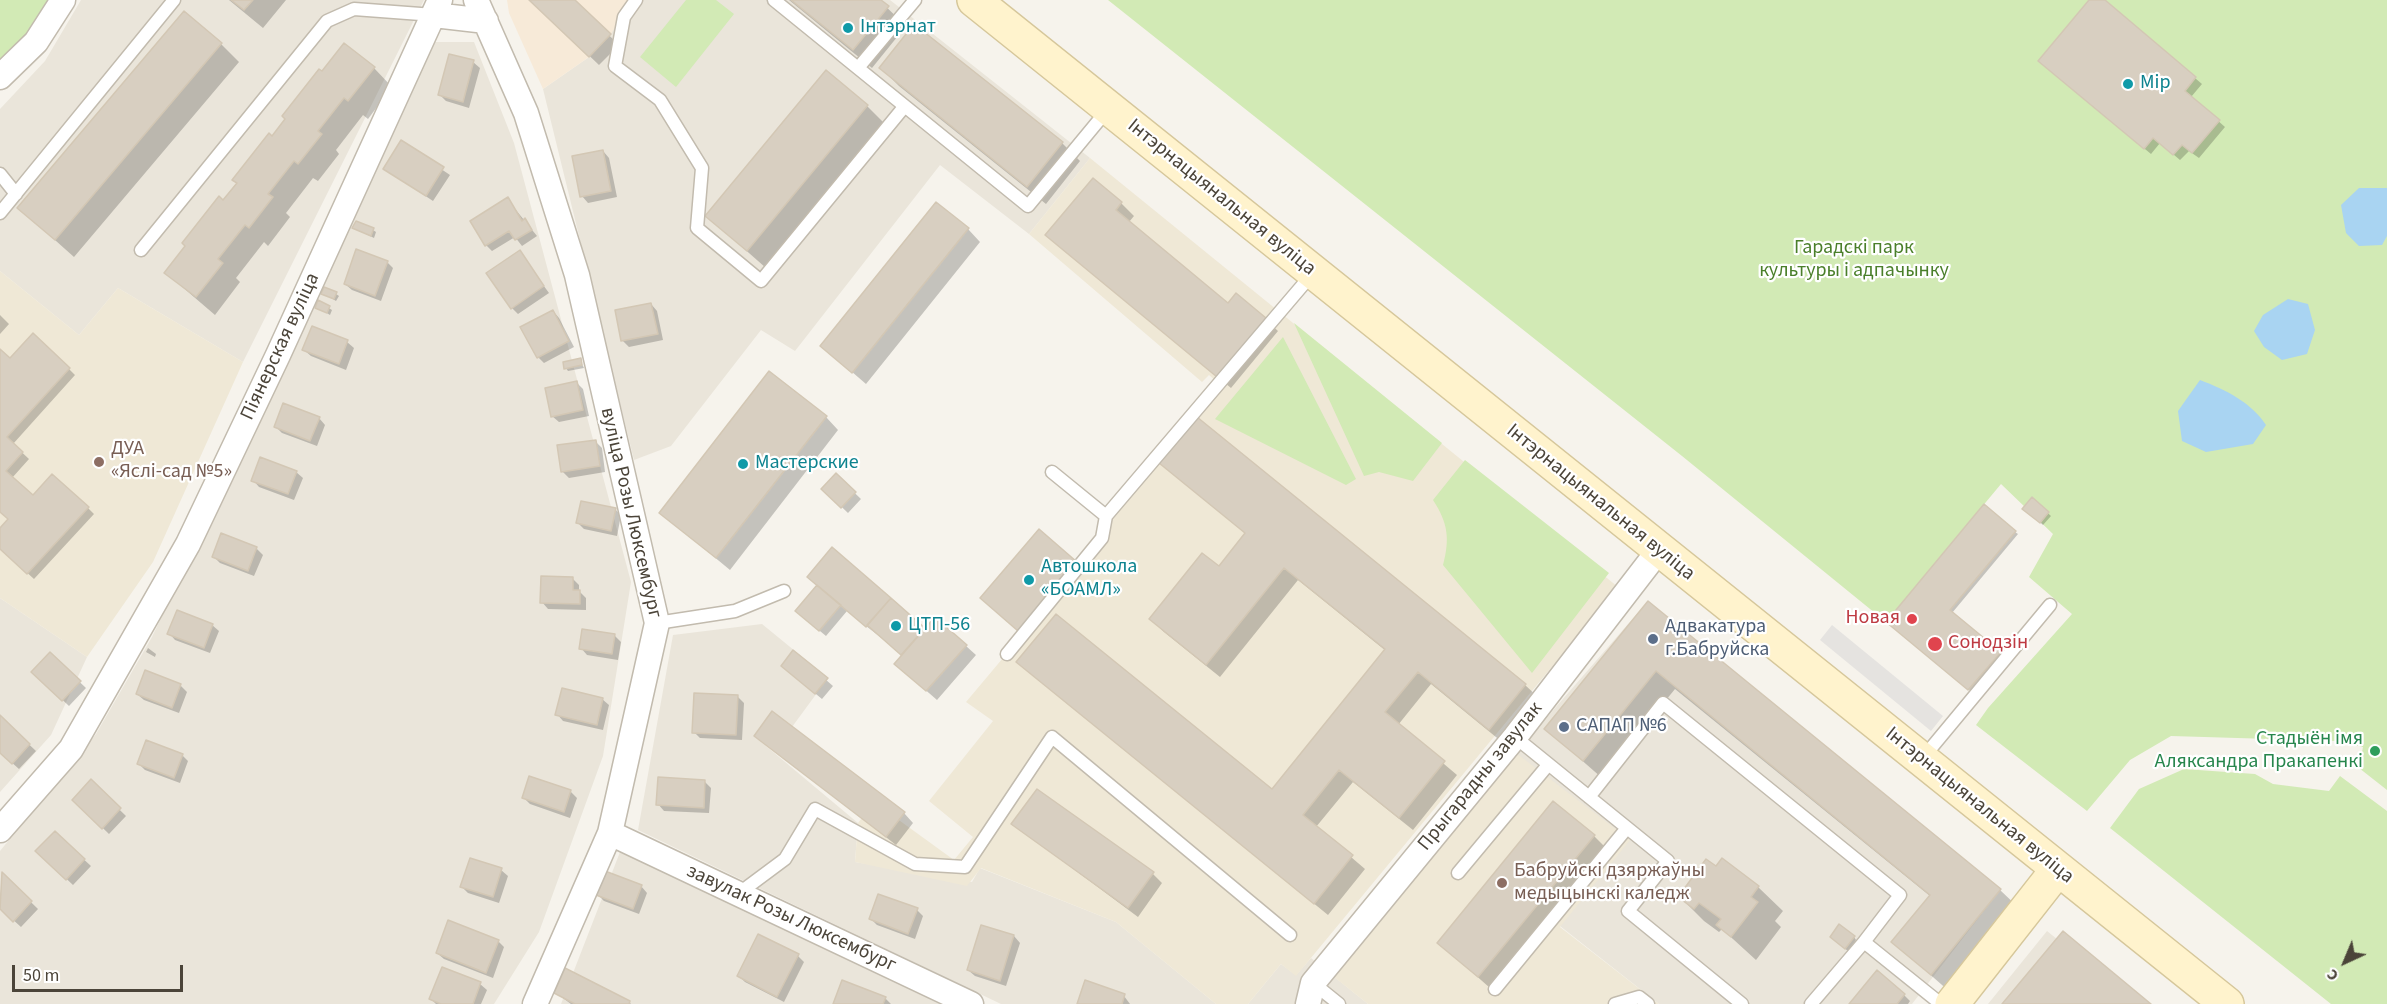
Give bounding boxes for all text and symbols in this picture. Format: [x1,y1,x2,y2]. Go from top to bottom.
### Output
place label: Інтэрнат [860,16,936,40]
marker: Інтэрнат [841,21,855,35]
place label: Мір [2140,72,2171,96]
marker: Мір [2121,77,2135,91]
street label: Інтэрнацыянальная вуліца [1122,115,1320,281]
park label: Гарадскі парк культуры і адпачынку [1759,237,1949,284]
street label: Піянерская вуліца [236,270,326,424]
street label: вуліца Розы Люксембург [594,405,666,621]
street label: Інтэрнацыянальная вуліца [1501,420,1699,586]
place label: ДУА «Яслі-сад №5» [111,438,232,485]
place label: Мастерские [755,452,859,476]
marker: ДУА «Яслі-сад №5» [92,455,106,469]
marker: Мастерские [736,457,750,471]
place label: Автошкола «БОАМЛ» [1041,556,1137,603]
marker: Автошкола «БОАМЛ» [1022,573,1036,587]
place label: Новая [1846,607,1900,631]
marker: Новая [1905,612,1919,626]
place label: ЦТП-56 [908,614,970,638]
place label: Адвакатура г.Бабруйска [1665,616,1769,663]
marker: ЦТП-56 [889,619,903,633]
marker: Адвакатура г.Бабруйска [1646,632,1660,646]
place label: Сонодзін [1948,632,2028,656]
marker: Сонодзін [1926,635,1944,653]
street label: Прыгарадны завулак [1414,698,1548,856]
place label: САПАП №6 [1576,715,1667,739]
marker: САПАП №6 [1557,720,1571,734]
street label: Інтэрнацыянальная вуліца [1880,723,2078,889]
place label: Стадыён імя Аляксандра Пракапенкі [2155,728,2363,775]
marker: Стадыён імя Аляксандра Пракапенкі [2368,744,2382,758]
street label: завулак Розы Люксембург [682,860,900,978]
place label: Бабруйскі дзяржаўны медыцынскі каледж [1514,860,1705,907]
marker: Бабруйскі дзяржаўны медыцынскі каледж [1495,876,1509,890]
north arrow [2315,932,2375,992]
scale bar [15,953,186,991]
text: 50 m [23,963,59,988]
text: С [2322,964,2343,986]

